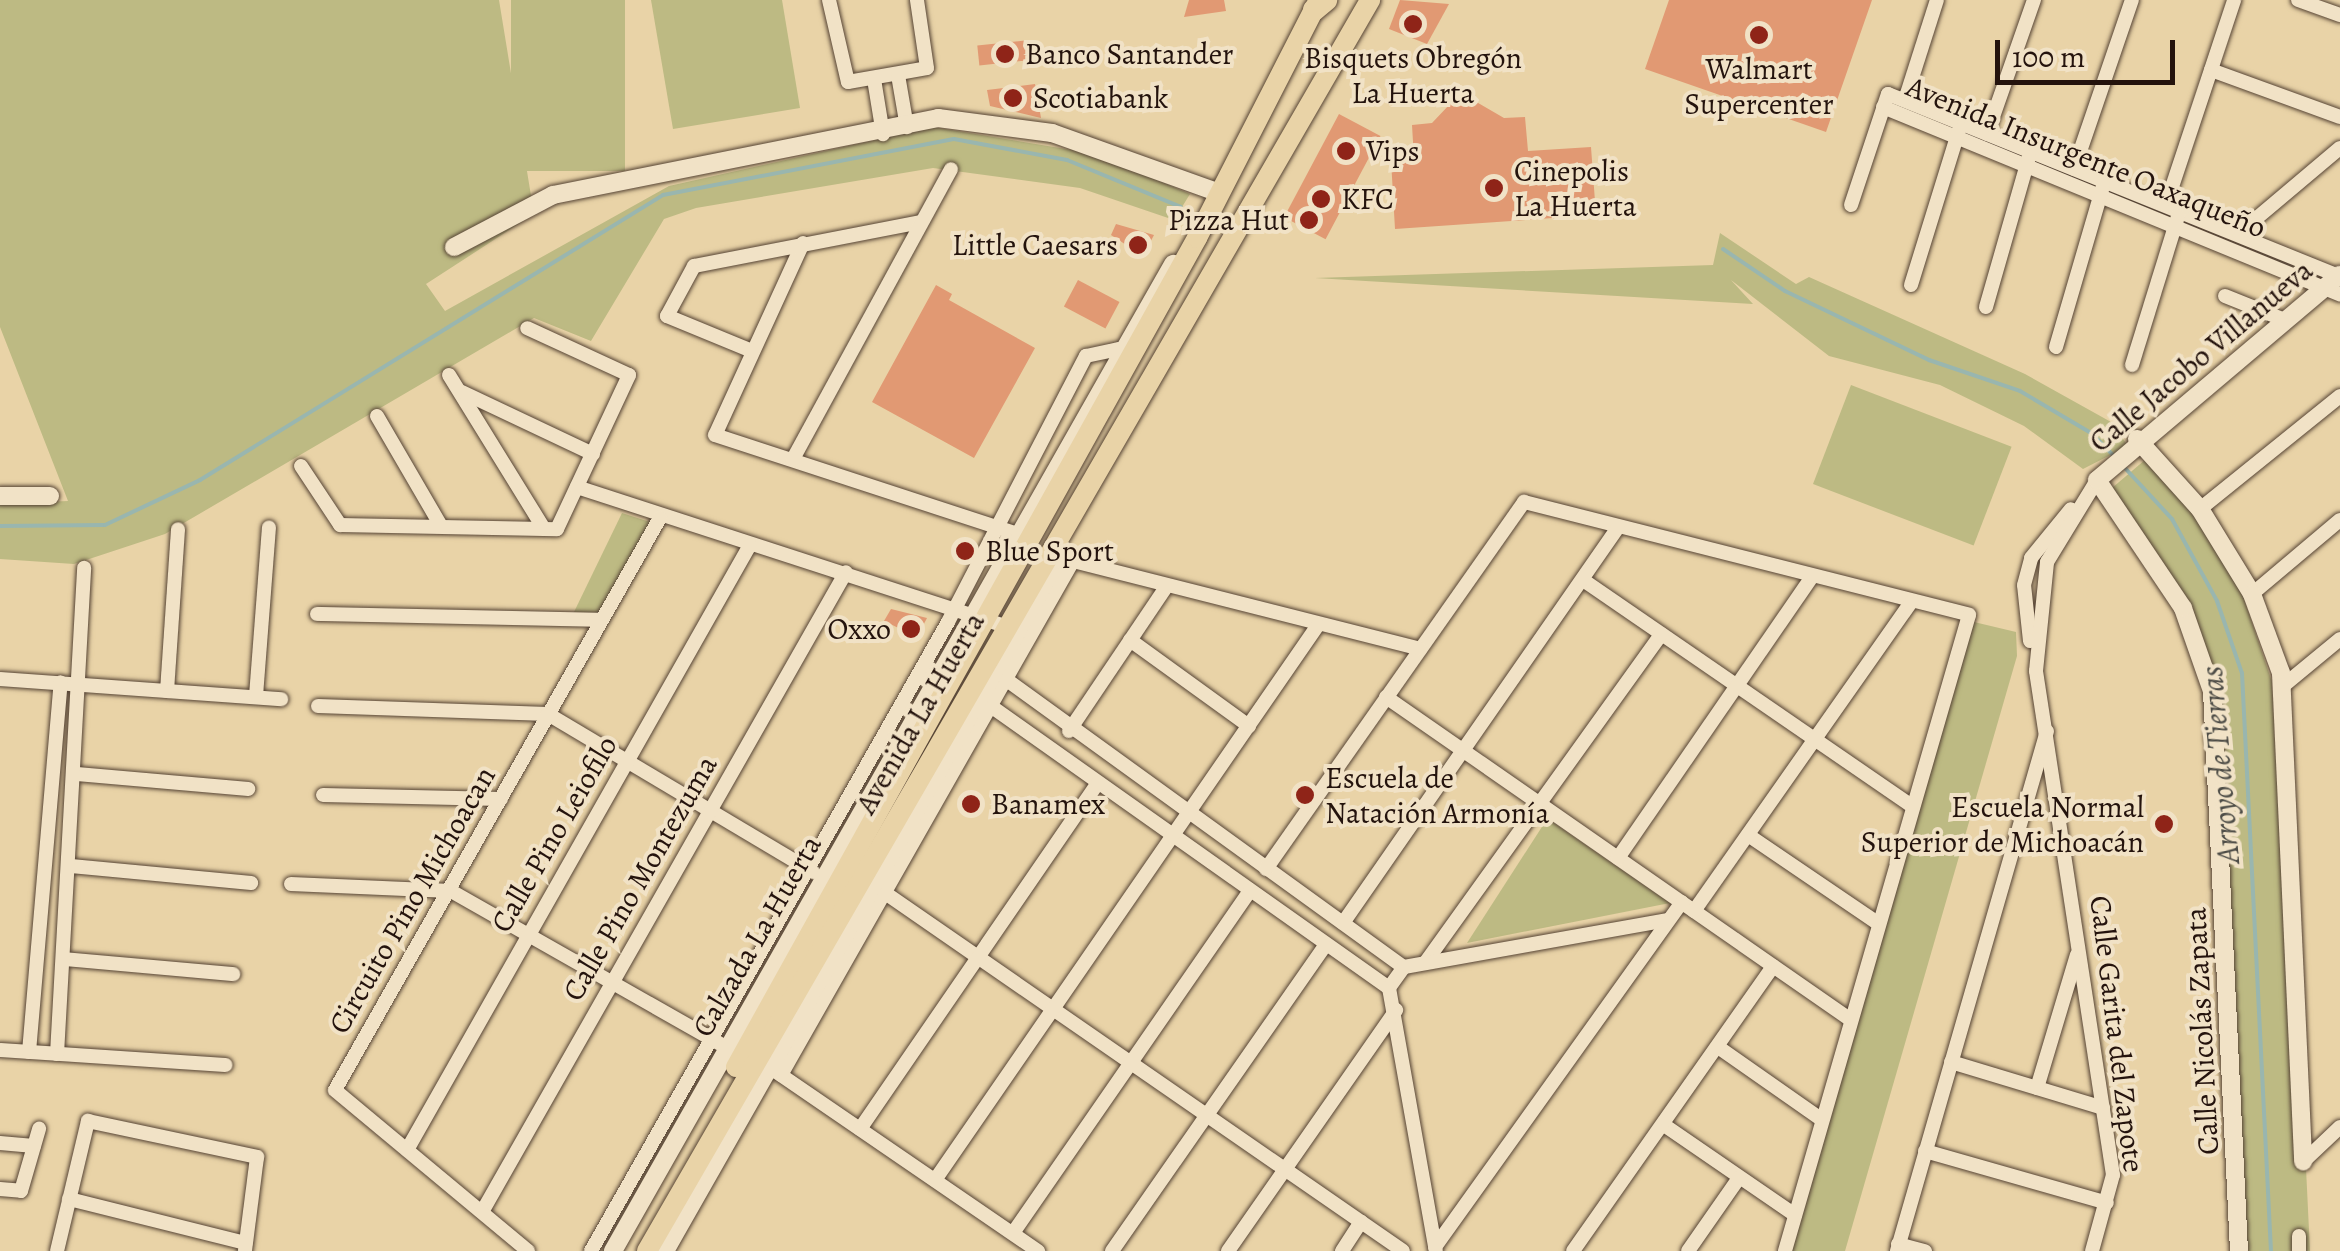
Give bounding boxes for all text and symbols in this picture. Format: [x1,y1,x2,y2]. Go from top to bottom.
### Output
marker: Bisquets Obregón La Huerta [1402,13,1424,35]
scale bar [2000,20,2180,82]
marker: Walmart Supercenter [1748,24,1770,46]
place label: Banco Santander [1025,36,1234,72]
text: 100 m [2012,37,2085,77]
place label: Bisquets Obregón La Huerta [1304,40,1522,110]
marker: Banco Santander [994,43,1016,65]
place label: Walmart Supercenter [1684,51,1834,122]
street label: Avenida Insurgente Oaxaqueño [1901,68,2271,246]
place label: Scotiabank [1033,80,1168,116]
marker: Scotiabank [1002,87,1024,109]
place label: Vips [1366,133,1419,169]
marker: Vips [1335,140,1357,162]
place label: Cinepolis La Huerta [1514,153,1637,224]
marker: Cinepolis La Huerta [1483,177,1505,199]
place label: KFC [1341,181,1394,217]
marker: KFC [1310,188,1332,210]
place label: Pizza Hut [1168,202,1289,238]
marker: Pizza Hut [1298,209,1320,231]
place label: Little Caesars [952,227,1118,263]
marker: Little Caesars [1127,234,1149,256]
street label: Calle Jacobo Villanueva [2082,252,2320,460]
place label: Blue Sport [985,533,1114,569]
marker: Blue Sport [954,540,976,562]
street label: Avenida La Huerta [848,606,992,820]
place label: Oxxo [827,611,891,647]
marker: Oxxo [900,618,922,640]
water label: Arroyo de Tierras [2192,665,2248,865]
street label: Calle Pino Leiofilo [483,729,625,939]
street label: Calle Pino Montezuma [555,749,725,1007]
street label: Circuito Pino Michoacan [321,760,503,1040]
place label: Escuela de Natación Armonía [1325,760,1550,830]
marker: Escuela de Natación Armonía [1294,784,1316,806]
place label: Banamex [991,786,1105,822]
place label: Escuela Normal Superior de Michoacán [1861,789,2144,860]
marker: Banamex [960,793,982,815]
marker: Escuela Normal Superior de Michoacán [2153,813,2175,835]
street label: Calzada La Huerta [685,829,829,1043]
street label: Calle Garita del Zapote [2082,894,2152,1174]
street label: Calle Nicolás Zapata [2178,906,2226,1156]

